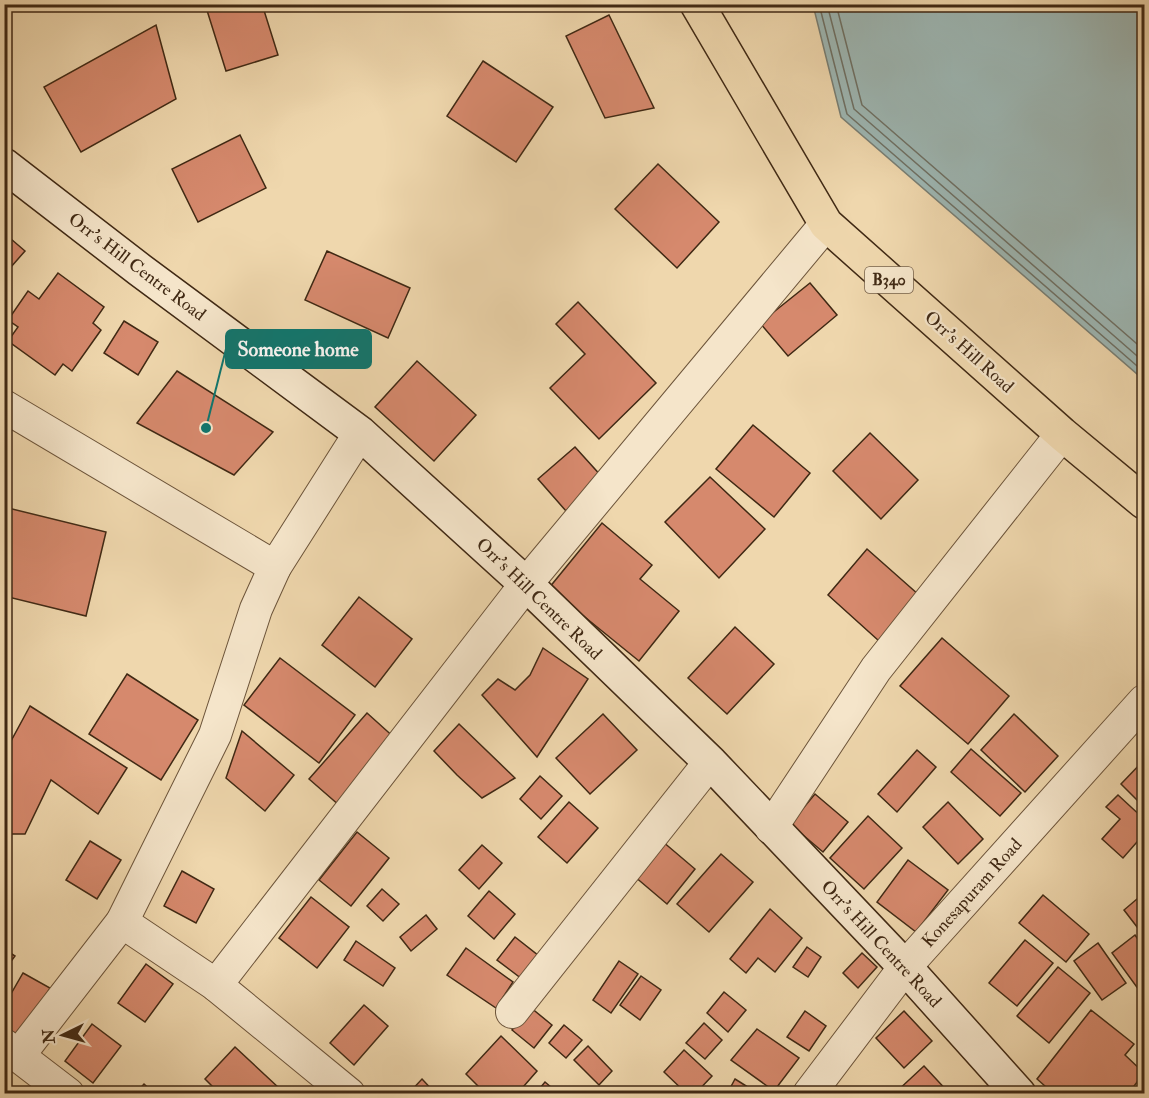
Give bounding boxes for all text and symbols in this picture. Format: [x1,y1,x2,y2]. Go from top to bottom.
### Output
street label: Orr's Hill Centre Road [64,208,210,326]
road number: B340 [865,267,913,293]
street label: Orr’s Hill Road [919,306,1019,398]
callout: Someone home [226,330,371,368]
text: Someone home [238,337,359,362]
street label: Orr's Hill Centre Road [471,533,607,665]
street label: Konesapuram Road [917,833,1027,952]
street label: Orr's Hill Centre Road [816,875,946,1013]
north arrow [33,1005,93,1065]
text: N [38,1028,60,1045]

